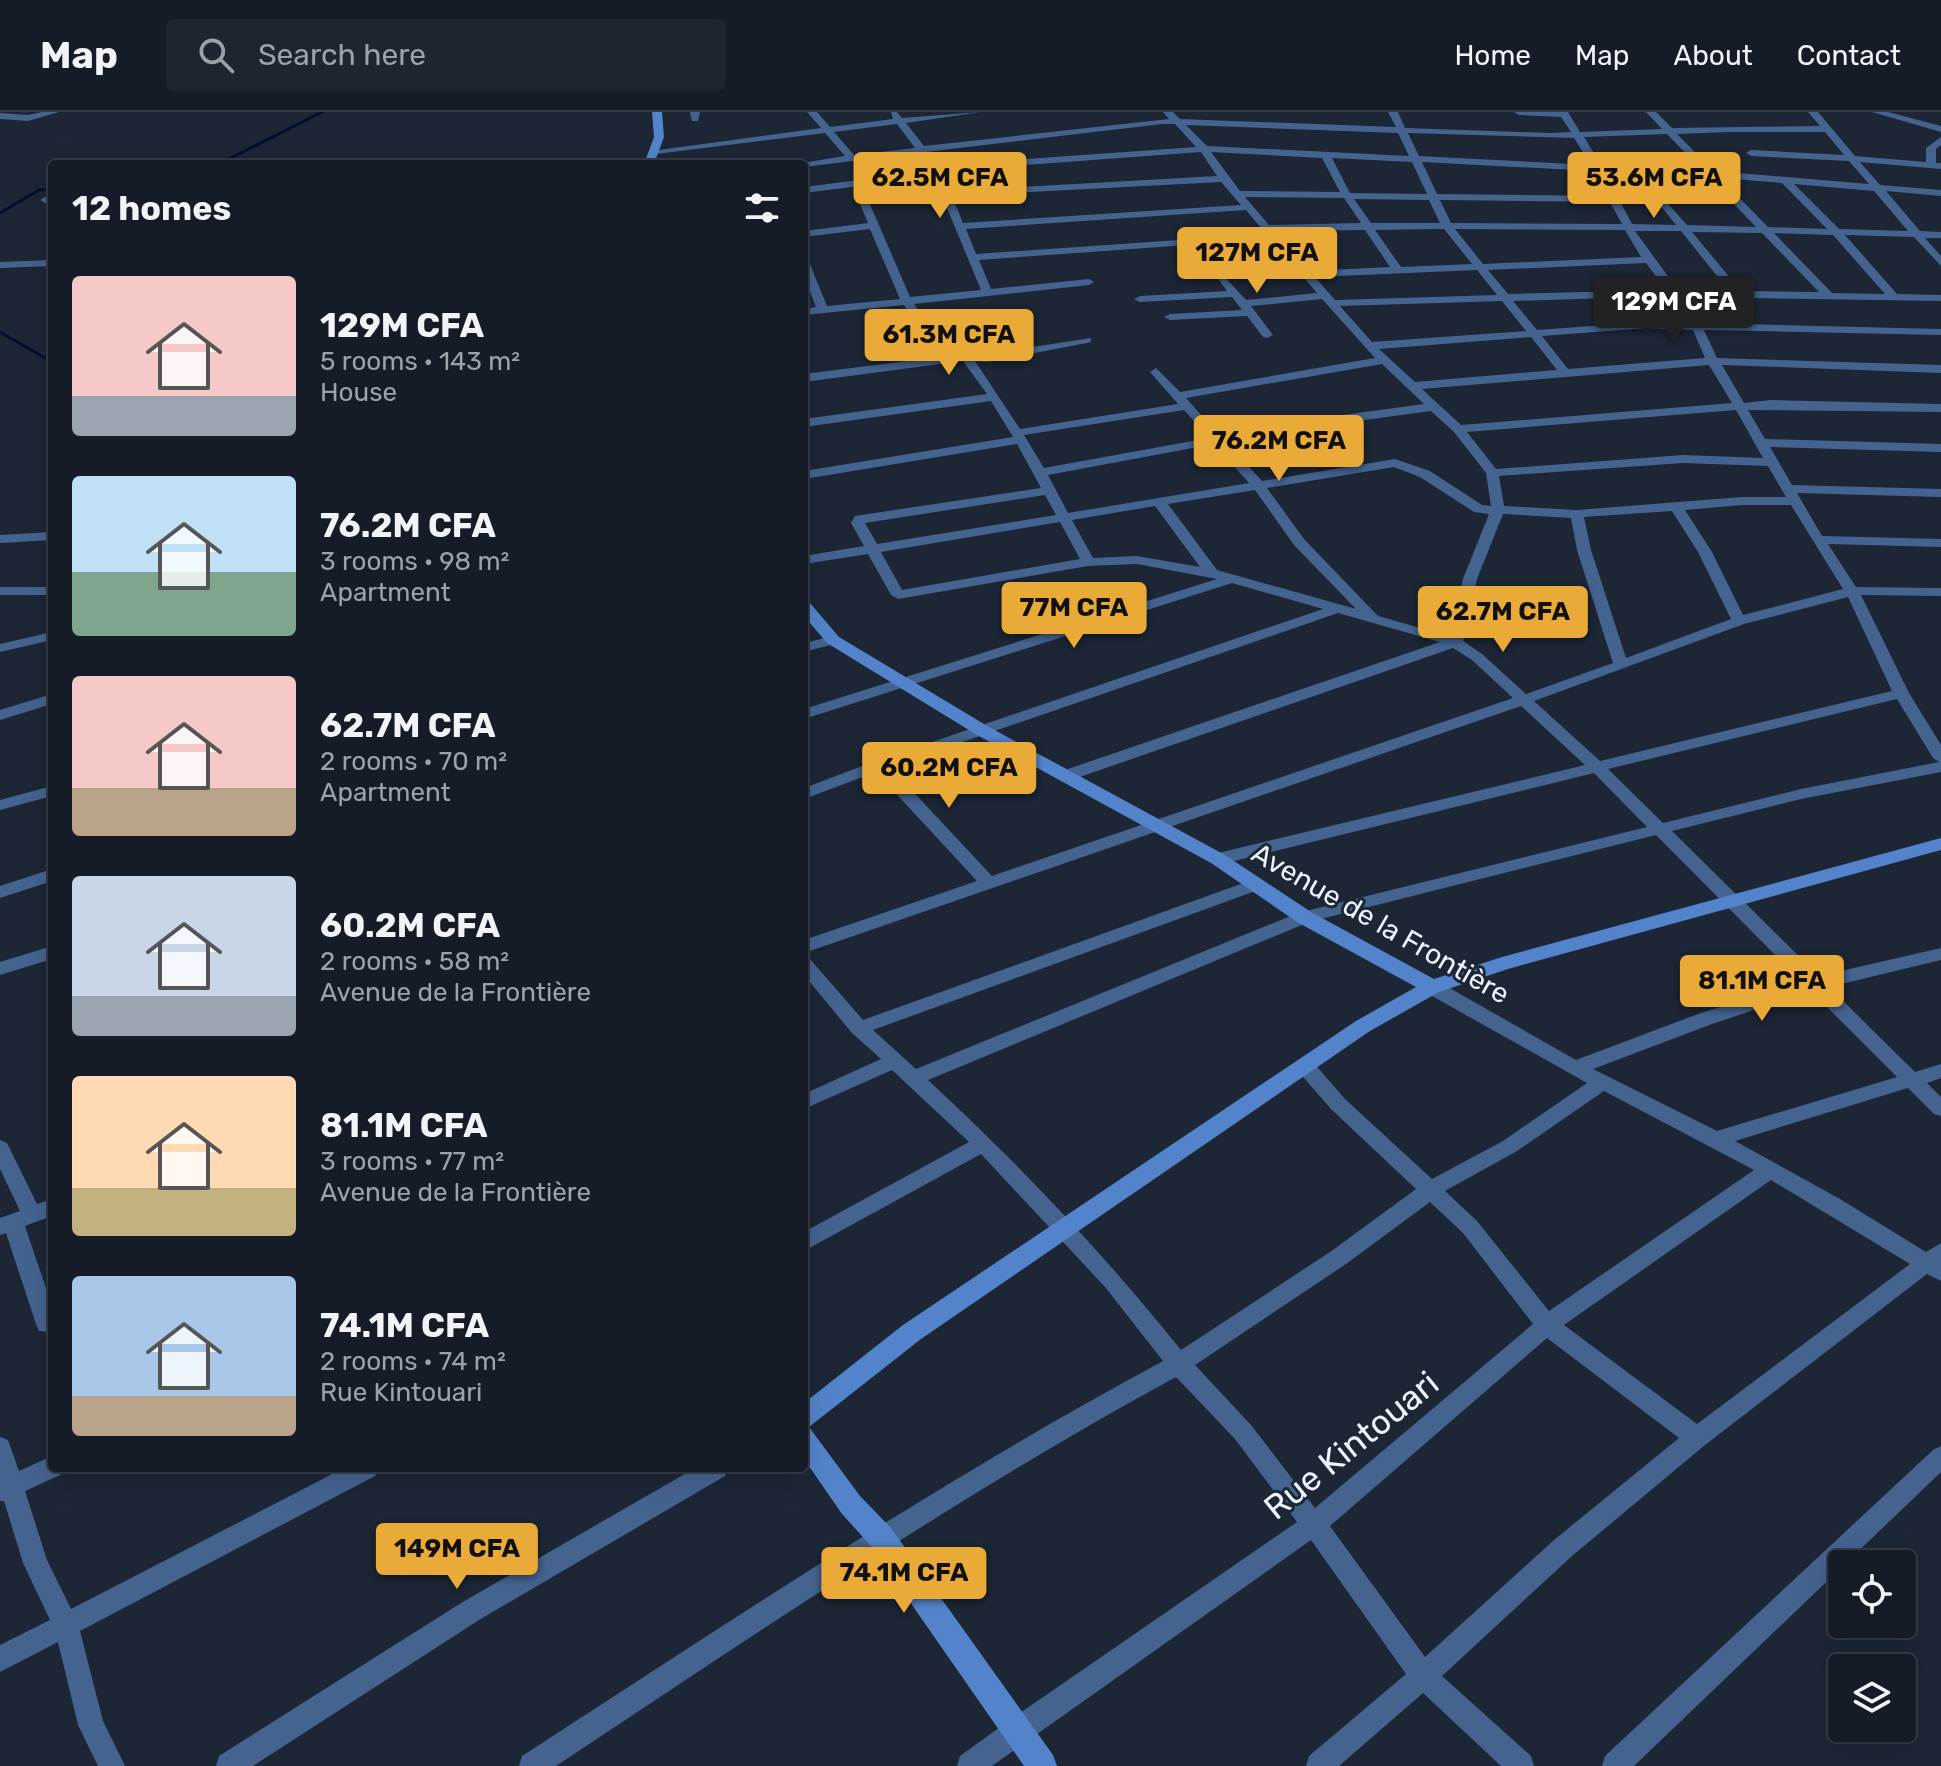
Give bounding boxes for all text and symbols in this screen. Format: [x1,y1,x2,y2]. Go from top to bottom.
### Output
search box [166,19,726,91]
text: Map [40,32,118,78]
icon: search [194,33,238,77]
text: Search here [258,37,426,73]
text: Home [1454,39,1531,72]
text: Map [1575,39,1629,72]
text: About [1673,39,1753,72]
text: Contact [1797,39,1901,72]
pin: 62.5M CFA [848,152,1032,220]
pin: 53.6M CFA [1562,152,1746,220]
text: 62.5M CFA [872,162,1008,193]
text: 53.6M CFA [1585,162,1723,193]
icon: filters [740,186,784,230]
text: 12 homes [72,188,231,229]
pin: 127M CFA [1174,227,1340,295]
text: 127M CFA [1195,237,1319,268]
pin: 129M CFA [1591,276,1757,344]
text: 129M CFA [1611,286,1737,317]
text: 129M CFA [320,305,484,346]
icon: home [136,308,232,404]
pin: 61.3M CFA [857,309,1041,377]
text: 61.3M CFA [883,319,1015,350]
text: 5 rooms · 143 m² [320,346,520,377]
text: House [320,377,397,408]
pin: 76.2M CFA [1187,415,1371,483]
text: 76.2M CFA [1212,425,1346,456]
text: 76.2M CFA [320,505,496,546]
icon: home [136,508,232,604]
text: 3 rooms · 98 m² [320,546,509,577]
text: Apartment [320,577,451,608]
pin: 77M CFA [1000,582,1148,650]
pin: 62.7M CFA [1411,586,1595,654]
text: 77M CFA [1020,592,1128,623]
text: 62.7M CFA [1436,596,1570,627]
text: 62.7M CFA [320,705,496,746]
icon: home [136,708,232,804]
pin: 60.2M CFA [857,742,1041,810]
text: 2 rooms · 70 m² [320,746,507,777]
text: 60.2M CFA [880,752,1018,783]
text: Apartment [320,777,451,808]
street label: Avenue de la Frontière [1246,836,1515,1011]
text: 60.2M CFA [320,905,500,946]
icon: home [136,908,232,1004]
text: 2 rooms · 58 m² [320,946,509,977]
pin: 81.1M CFA [1670,955,1854,1023]
text: 81.1M CFA [1698,965,1826,996]
text: Avenue de la Frontière [320,977,591,1008]
text: 81.1M CFA [320,1105,488,1146]
icon: home [136,1108,232,1204]
text: 3 rooms · 77 m² [320,1146,504,1177]
text: Avenue de la Frontière [320,1177,591,1208]
text: 74.1M CFA [320,1305,489,1346]
icon: home [136,1308,232,1404]
text: 2 rooms · 74 m² [320,1346,506,1377]
street label: Rue Kintouari [1256,1363,1447,1528]
text: Rue Kintouari [320,1377,482,1408]
pin: 149M CFA [374,1523,540,1591]
text: 149M CFA [394,1533,520,1564]
pin: 74.1M CFA [812,1547,996,1615]
map controls [1828,1550,1916,1742]
button: locate [1828,1550,1916,1638]
text: 74.1M CFA [839,1557,969,1588]
button: layers [1828,1654,1916,1742]

